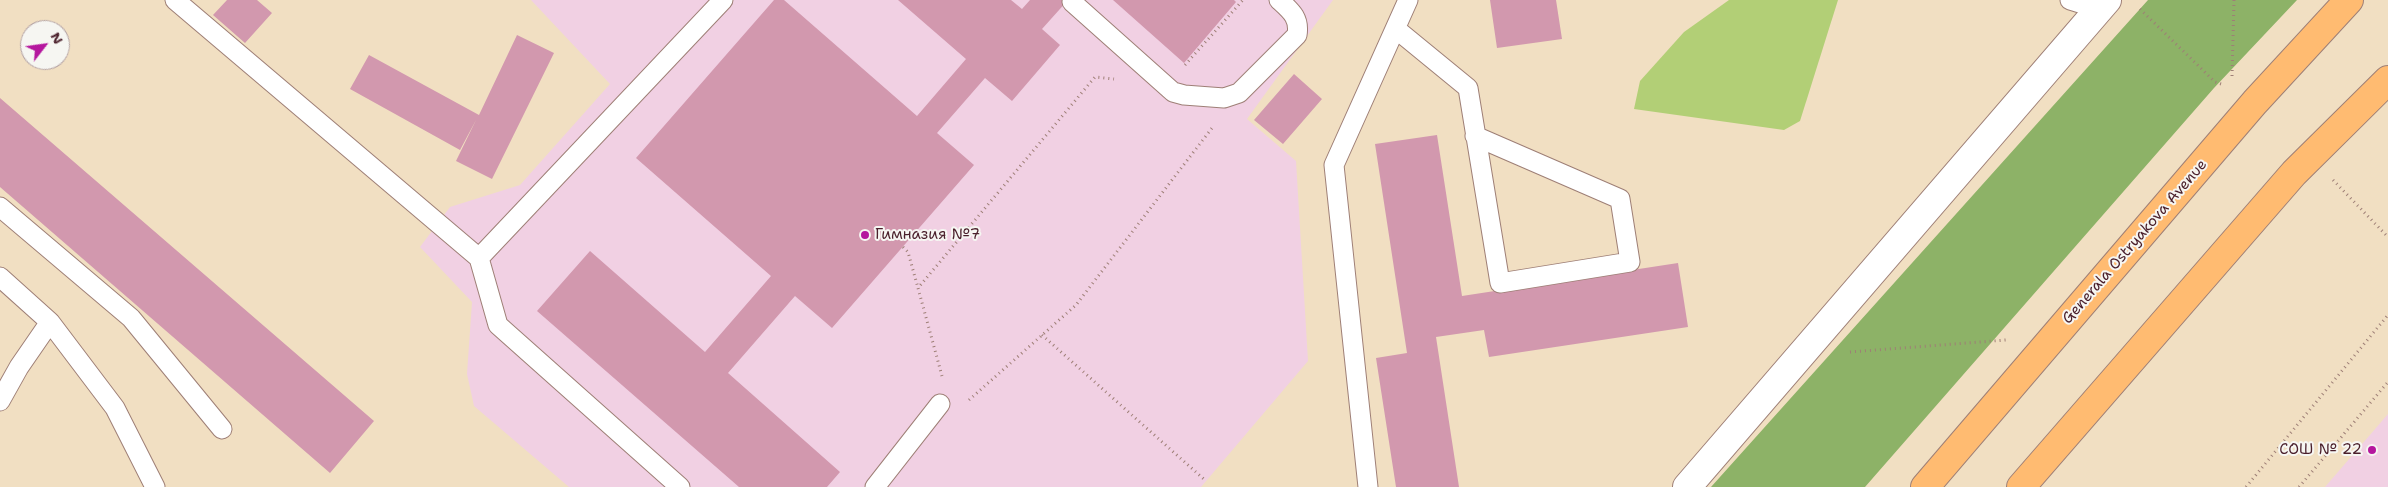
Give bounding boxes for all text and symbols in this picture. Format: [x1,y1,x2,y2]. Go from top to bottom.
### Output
north arrow [20,20,70,70]
text: N [47,29,68,47]
street label: Generala Ostryakova Avenue [2059,156,2211,328]
place label: Гимназия №7 [875,226,980,244]
marker: Гимназия №7 [859,229,871,241]
place label: СОШ № 22 [2279,441,2362,459]
marker: СОШ № 22 [2366,444,2378,456]

